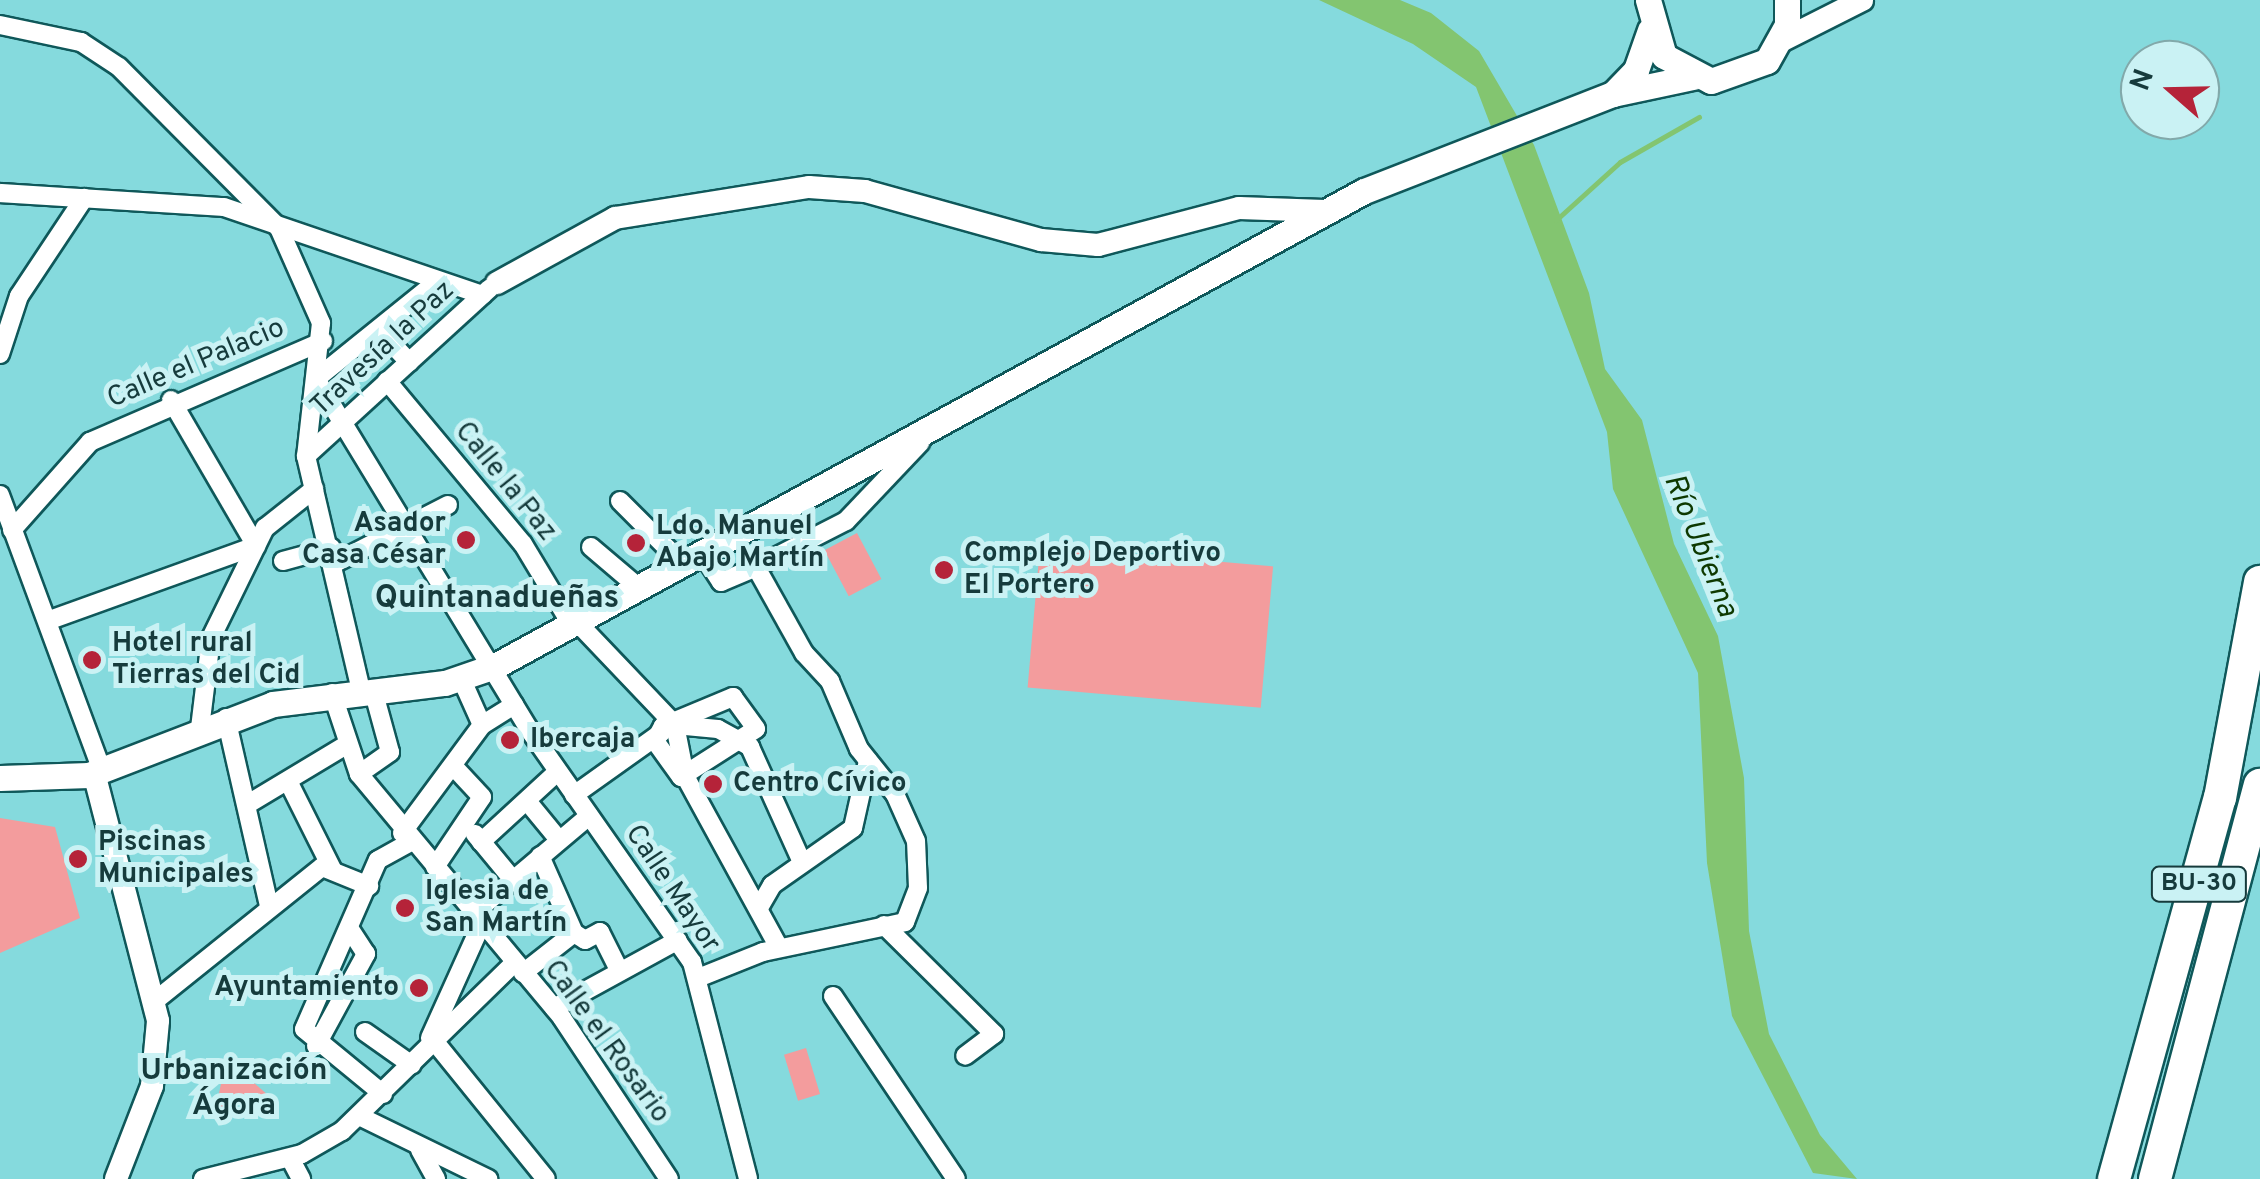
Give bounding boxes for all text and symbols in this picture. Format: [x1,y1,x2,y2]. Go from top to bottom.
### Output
north arrow [2120,40,2220,140]
text: N [2123,65,2164,96]
street label: Travesía la Paz [304,274,462,424]
street label: Calle el Palacio [102,312,290,416]
street label: Calle la Paz [447,416,563,548]
water label: Río Ubierna [1654,469,1744,623]
place label: Asador Casa César [302,507,446,573]
place label: Ldo. Manuel Abajo Martín [656,510,824,576]
marker: Asador Casa César [455,529,477,551]
marker: Ldo. Manuel Abajo Martín [625,532,647,554]
place label: Complejo Deportivo El Portero [964,537,1221,603]
marker: Complejo Deportivo El Portero [933,559,955,581]
district label: Quintanadueñas [375,580,619,618]
place label: Hotel rural Tierras del Cid [112,627,300,693]
marker: Hotel rural Tierras del Cid [81,649,103,671]
place label: Ibercaja [530,723,635,757]
marker: Ibercaja [499,729,521,751]
place label: Centro Cívico [733,767,907,801]
marker: Centro Cívico [702,773,724,795]
street label: Calle Mayor [617,819,727,959]
place label: Piscinas Municipales [98,826,254,892]
marker: Piscinas Municipales [67,848,89,870]
road number: BU-30 [2149,864,2249,904]
place label: Iglesia de San Martín [425,875,567,941]
marker: Iglesia de San Martín [394,897,416,919]
street label: Calle el Rosario [536,954,676,1130]
place label: Ayuntamiento [214,971,399,1005]
marker: Ayuntamiento [408,977,430,999]
district label: Urbanización Ágora [141,1054,327,1124]

